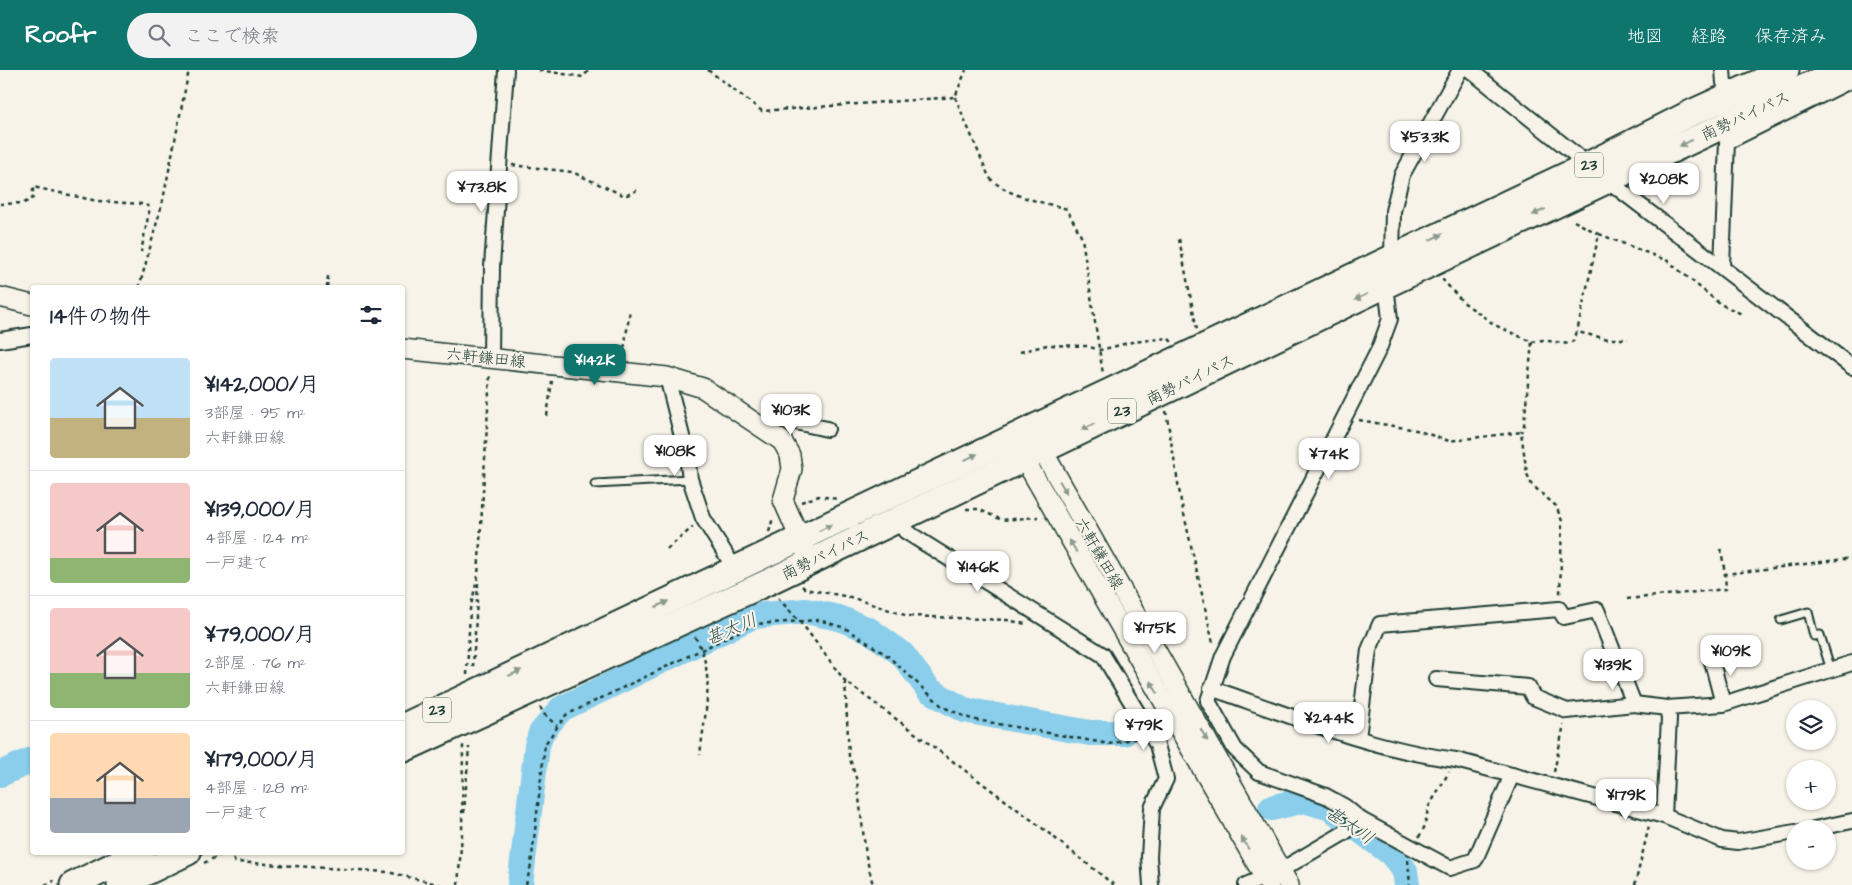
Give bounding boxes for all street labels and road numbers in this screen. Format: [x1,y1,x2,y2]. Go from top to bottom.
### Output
street label: 南勢バイパス [1697,86,1793,146]
road number: 23 [1575,152,1603,178]
street label: 六軒鎌田線 [445,343,527,373]
street label: 南勢バイパス [1143,349,1238,411]
road number: 23 [1108,398,1136,424]
street label: 六軒鎌田線 [1070,513,1129,594]
street label: 南勢バイパス [778,524,873,586]
road number: 23 [423,698,451,722]

